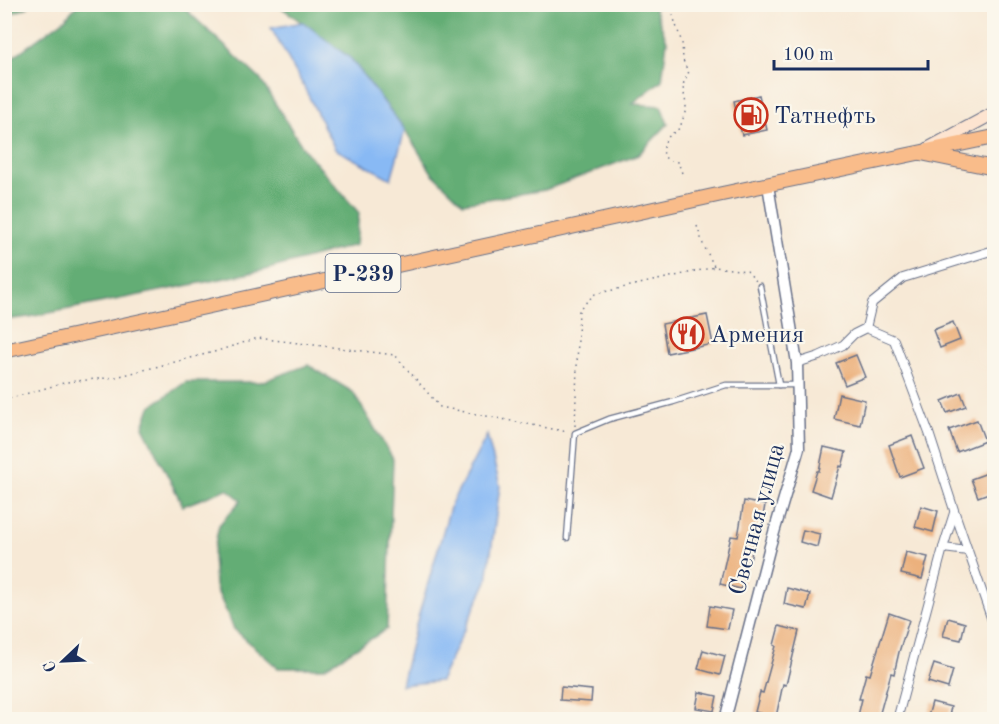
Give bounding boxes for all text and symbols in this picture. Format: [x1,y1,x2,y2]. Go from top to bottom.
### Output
scale bar [774,33,928,71]
text: 100 m [783,46,834,64]
fuel station icon: Татнефть [733,97,769,133]
place label: Татнефть [774,105,876,129]
road number: Р-239 [326,254,400,292]
restaurant icon: Армения [669,316,705,352]
place label: Армения [710,324,804,348]
street label: Свечная улица [726,441,790,598]
north arrow [33,631,93,691]
text: С [42,658,60,674]

